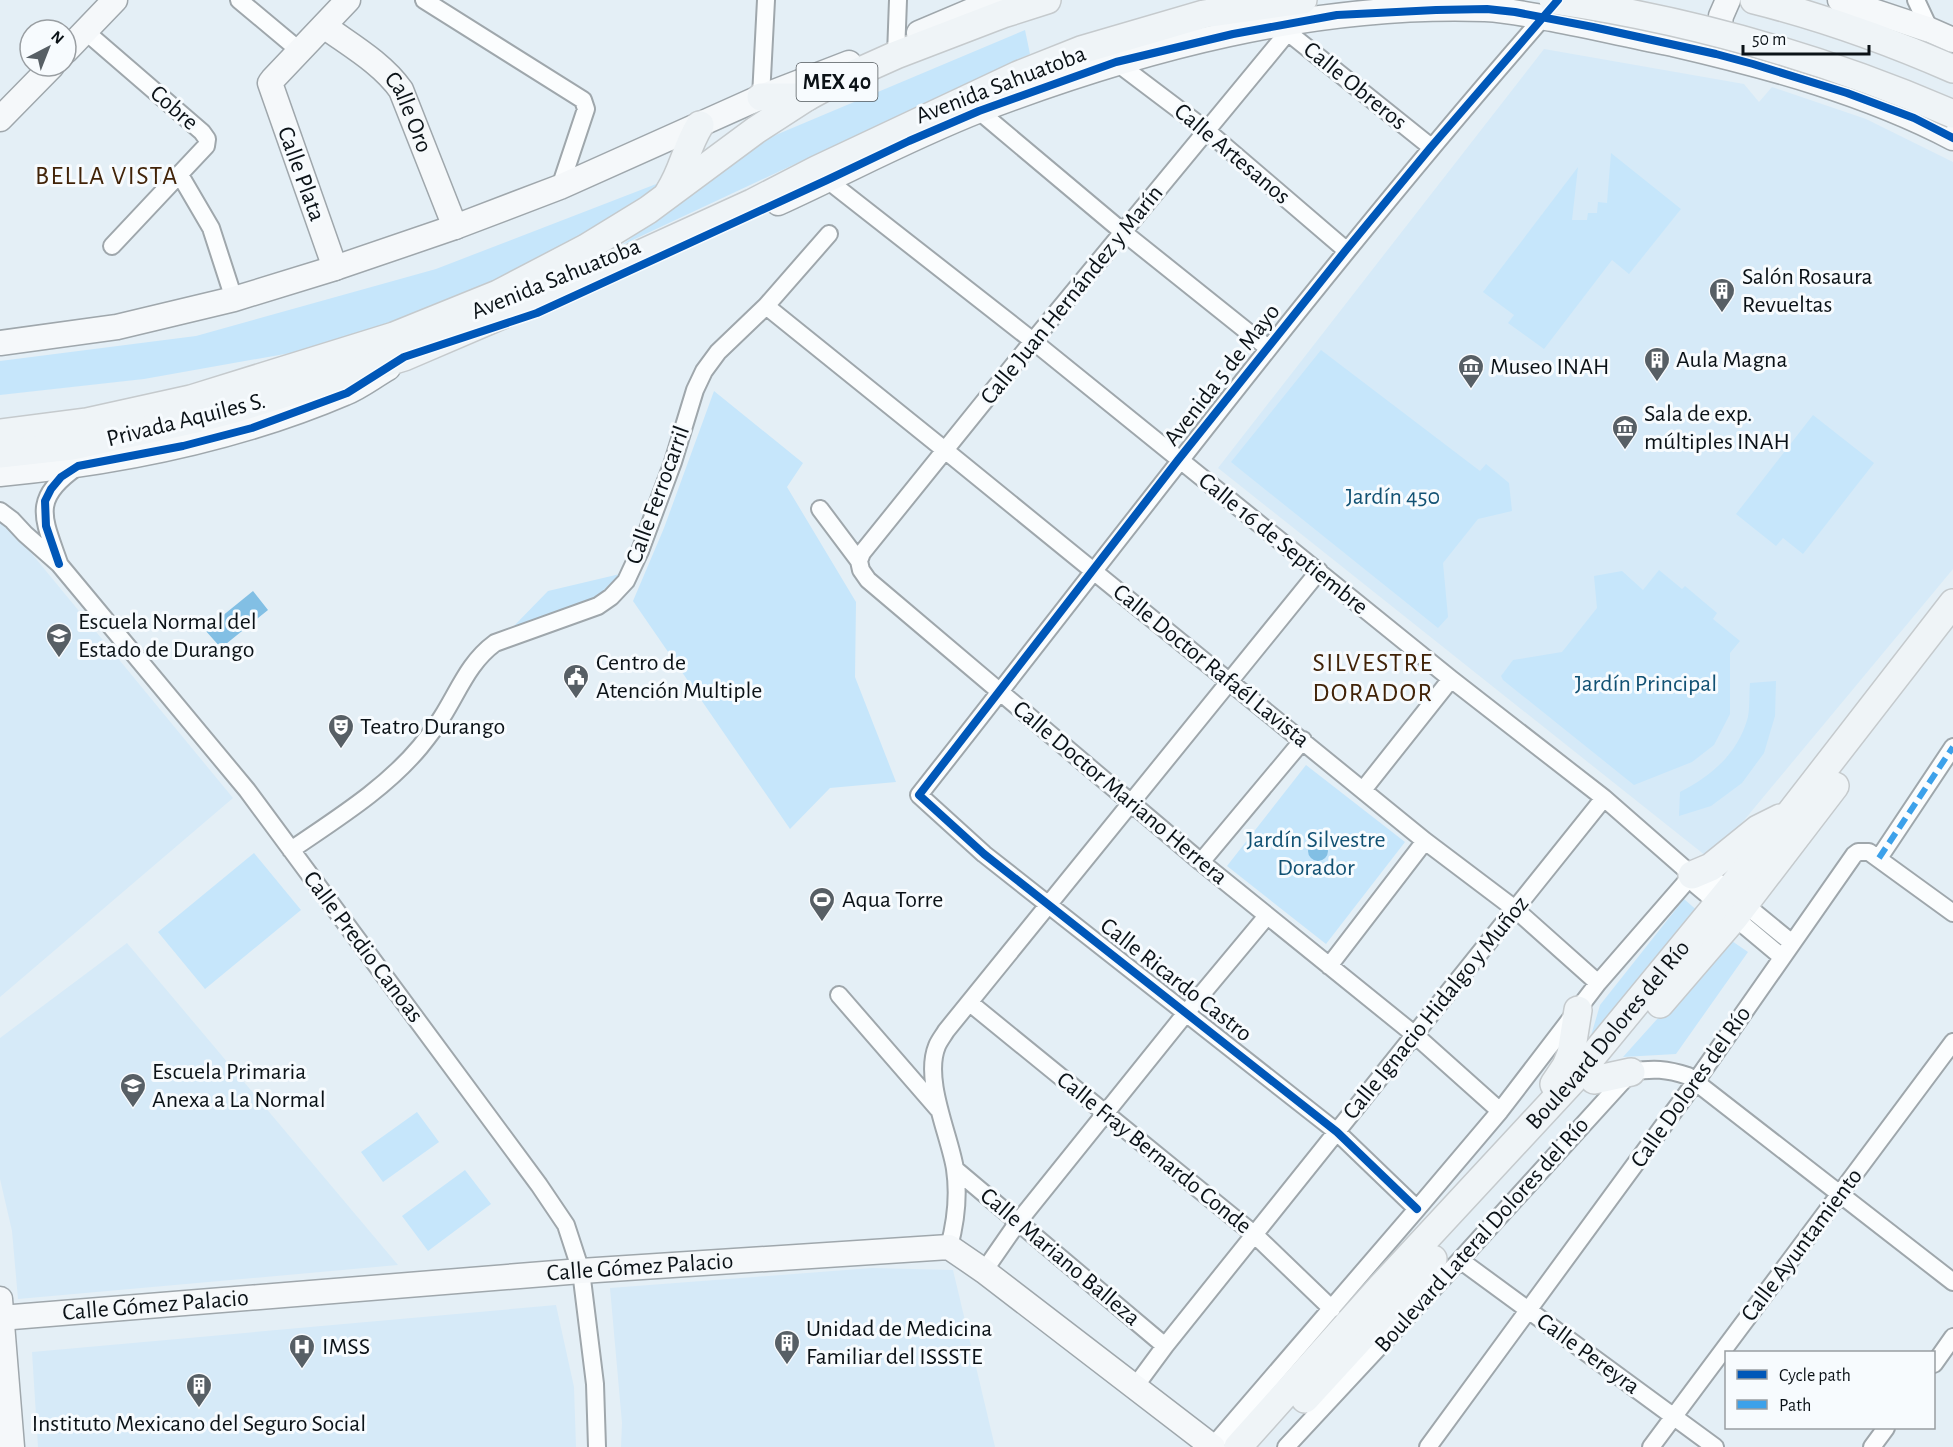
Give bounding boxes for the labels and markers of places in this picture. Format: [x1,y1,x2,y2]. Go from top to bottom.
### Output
place label: Salón Rosaura Revueltas [1742,265,1873,317]
building icon: Salón Rosaura Revueltas [1707,276,1737,314]
building icon: Aula Magna [1642,345,1672,383]
place label: Aula Magna [1676,348,1788,372]
museum icon: Museo INAH [1456,352,1486,390]
place label: Museo INAH [1490,355,1610,379]
place label: Sala de exp. múltiples INAH [1644,402,1790,454]
museum icon: Sala de exp. múltiples INAH [1610,413,1640,451]
place label: Escuela Normal del Estado de Durango [78,610,257,662]
school or university icon: Escuela Normal del Estado de Durango [44,621,74,659]
place label: Centro de Atención Multiple [596,651,762,703]
public building icon: Centro de Atención Multiple [561,662,591,700]
theatre icon: Teatro Durango [326,712,356,750]
place label: Teatro Durango [360,715,505,739]
sports icon: Aqua Torre [807,885,837,923]
place label: Aqua Torre [842,888,943,912]
place label: Escuela Primaria Anexa a La Normal [152,1060,326,1112]
school or university icon: Escuela Primaria Anexa a La Normal [118,1071,148,1109]
place label: Unidad de Medicina Familiar del ISSSTE [806,1317,992,1369]
building icon: Unidad de Medicina Familiar del ISSSTE [772,1328,802,1366]
hospital icon: IMSS [287,1332,317,1370]
place label: IMSS [322,1335,370,1359]
building icon: Instituto Mexicano del Seguro Social [184,1371,214,1409]
place label: Instituto Mexicano del Seguro Social [32,1412,366,1436]

